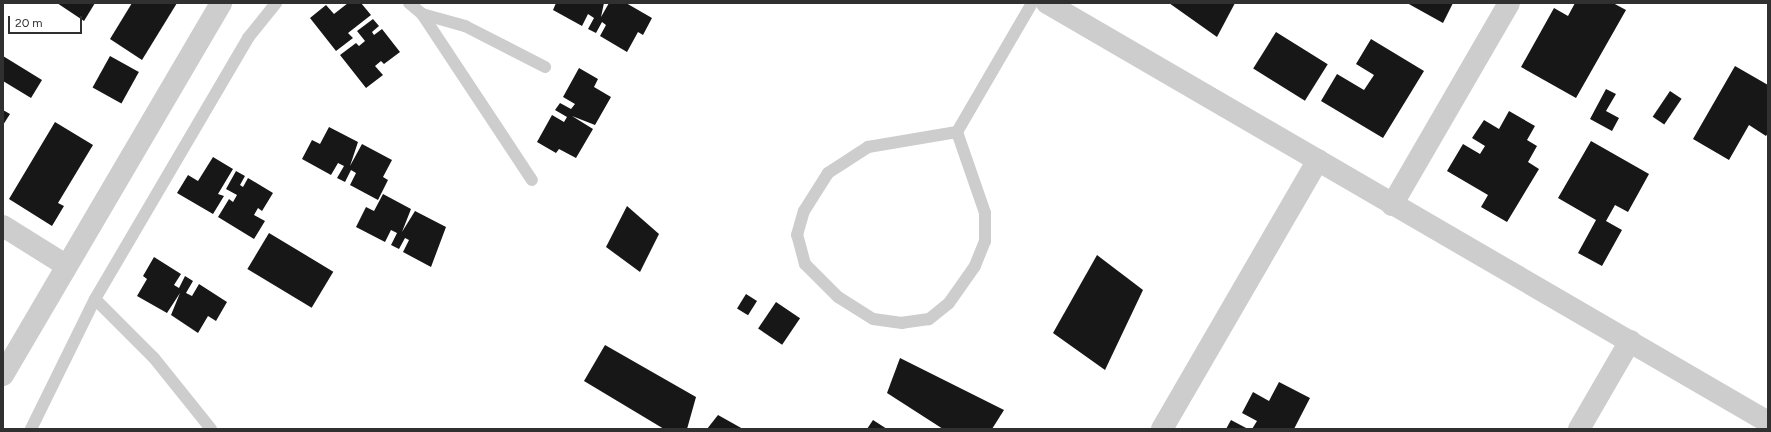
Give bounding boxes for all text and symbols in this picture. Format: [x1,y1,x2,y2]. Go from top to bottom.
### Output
scale bar [10,8,84,34]
text: 20 m [15,16,43,30]

